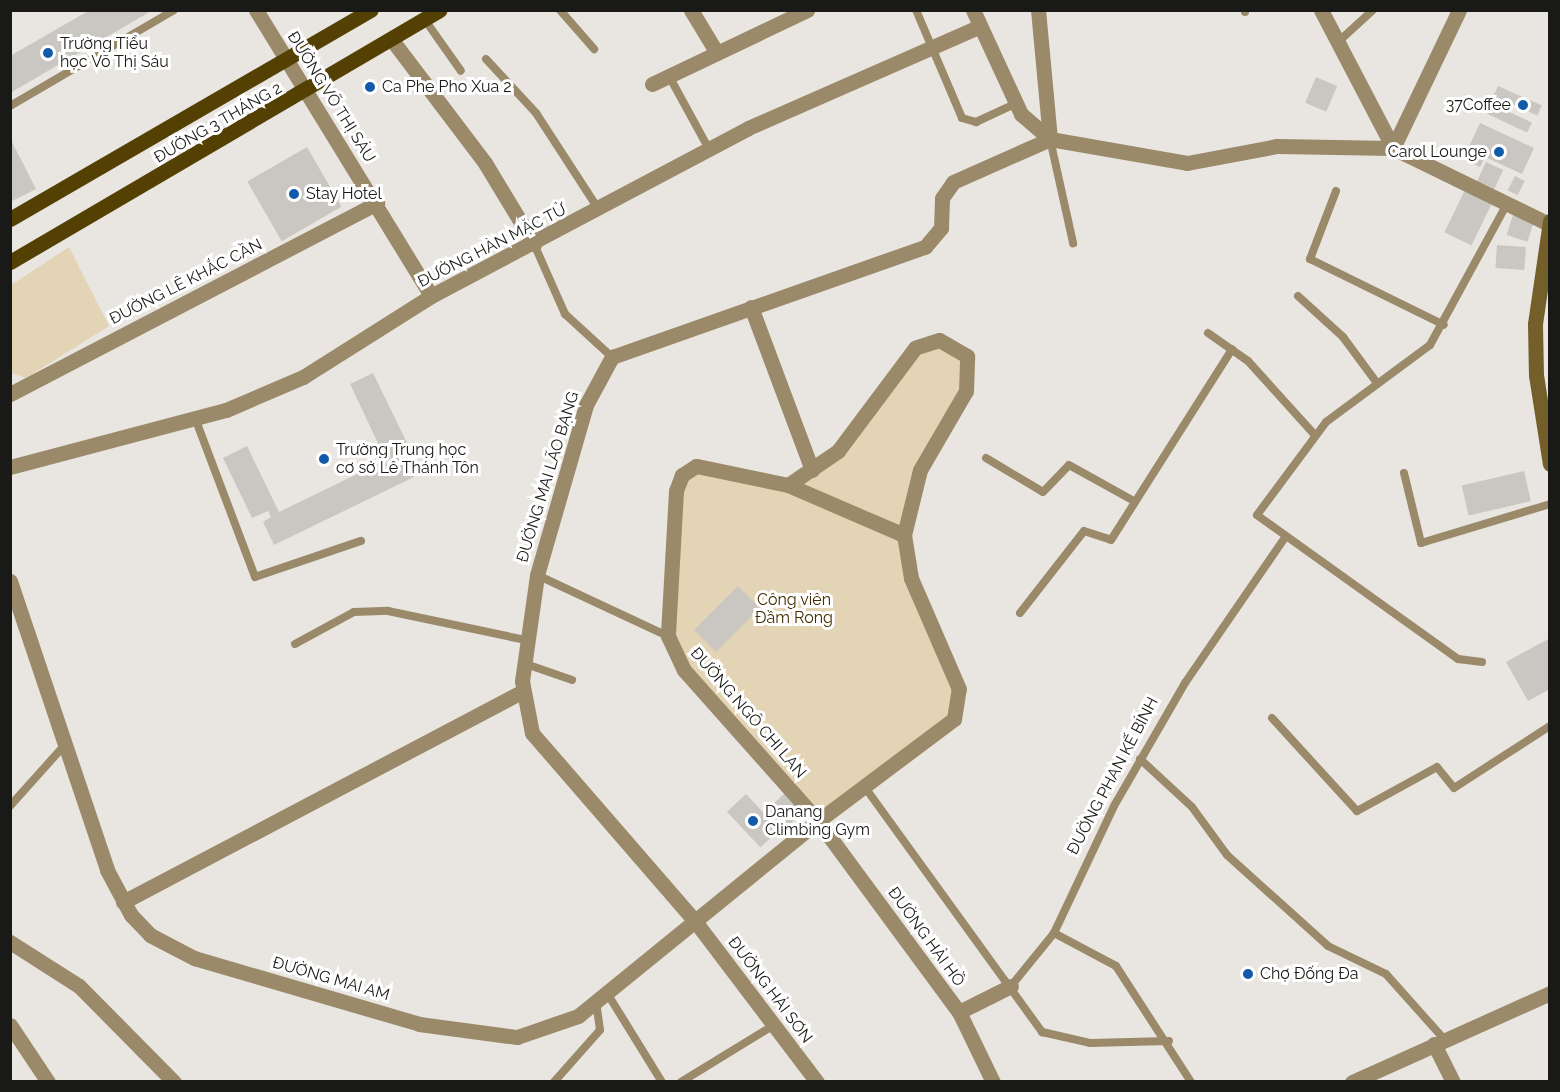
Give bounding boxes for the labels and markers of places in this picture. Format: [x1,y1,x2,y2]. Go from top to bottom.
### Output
place label: Trường Tiểu học Võ Thị Sáu [60,34,170,72]
marker: Trường Tiểu học Võ Thị Sáu [41,46,55,60]
place label: Ca Phe Pho Xua 2 [382,77,512,97]
marker: Ca Phe Pho Xua 2 [363,80,377,94]
place label: 37Coffee [1446,95,1511,115]
marker: 37Coffee [1516,98,1530,112]
place label: Carol Lounge [1387,142,1487,162]
marker: Carol Lounge [1492,145,1506,159]
place label: Stay Hotel [306,184,382,204]
marker: Stay Hotel [287,187,301,201]
place label: Trường Trung học cơ sở Lê Thánh Tôn [336,440,480,478]
marker: Trường Trung học cơ sở Lê Thánh Tôn [317,452,331,466]
place label: Danang Climbing Gym [765,802,870,840]
marker: Danang Climbing Gym [746,814,760,828]
place label: Chợ Đống Đa [1260,964,1358,984]
marker: Chợ Đống Đa [1241,967,1255,981]

